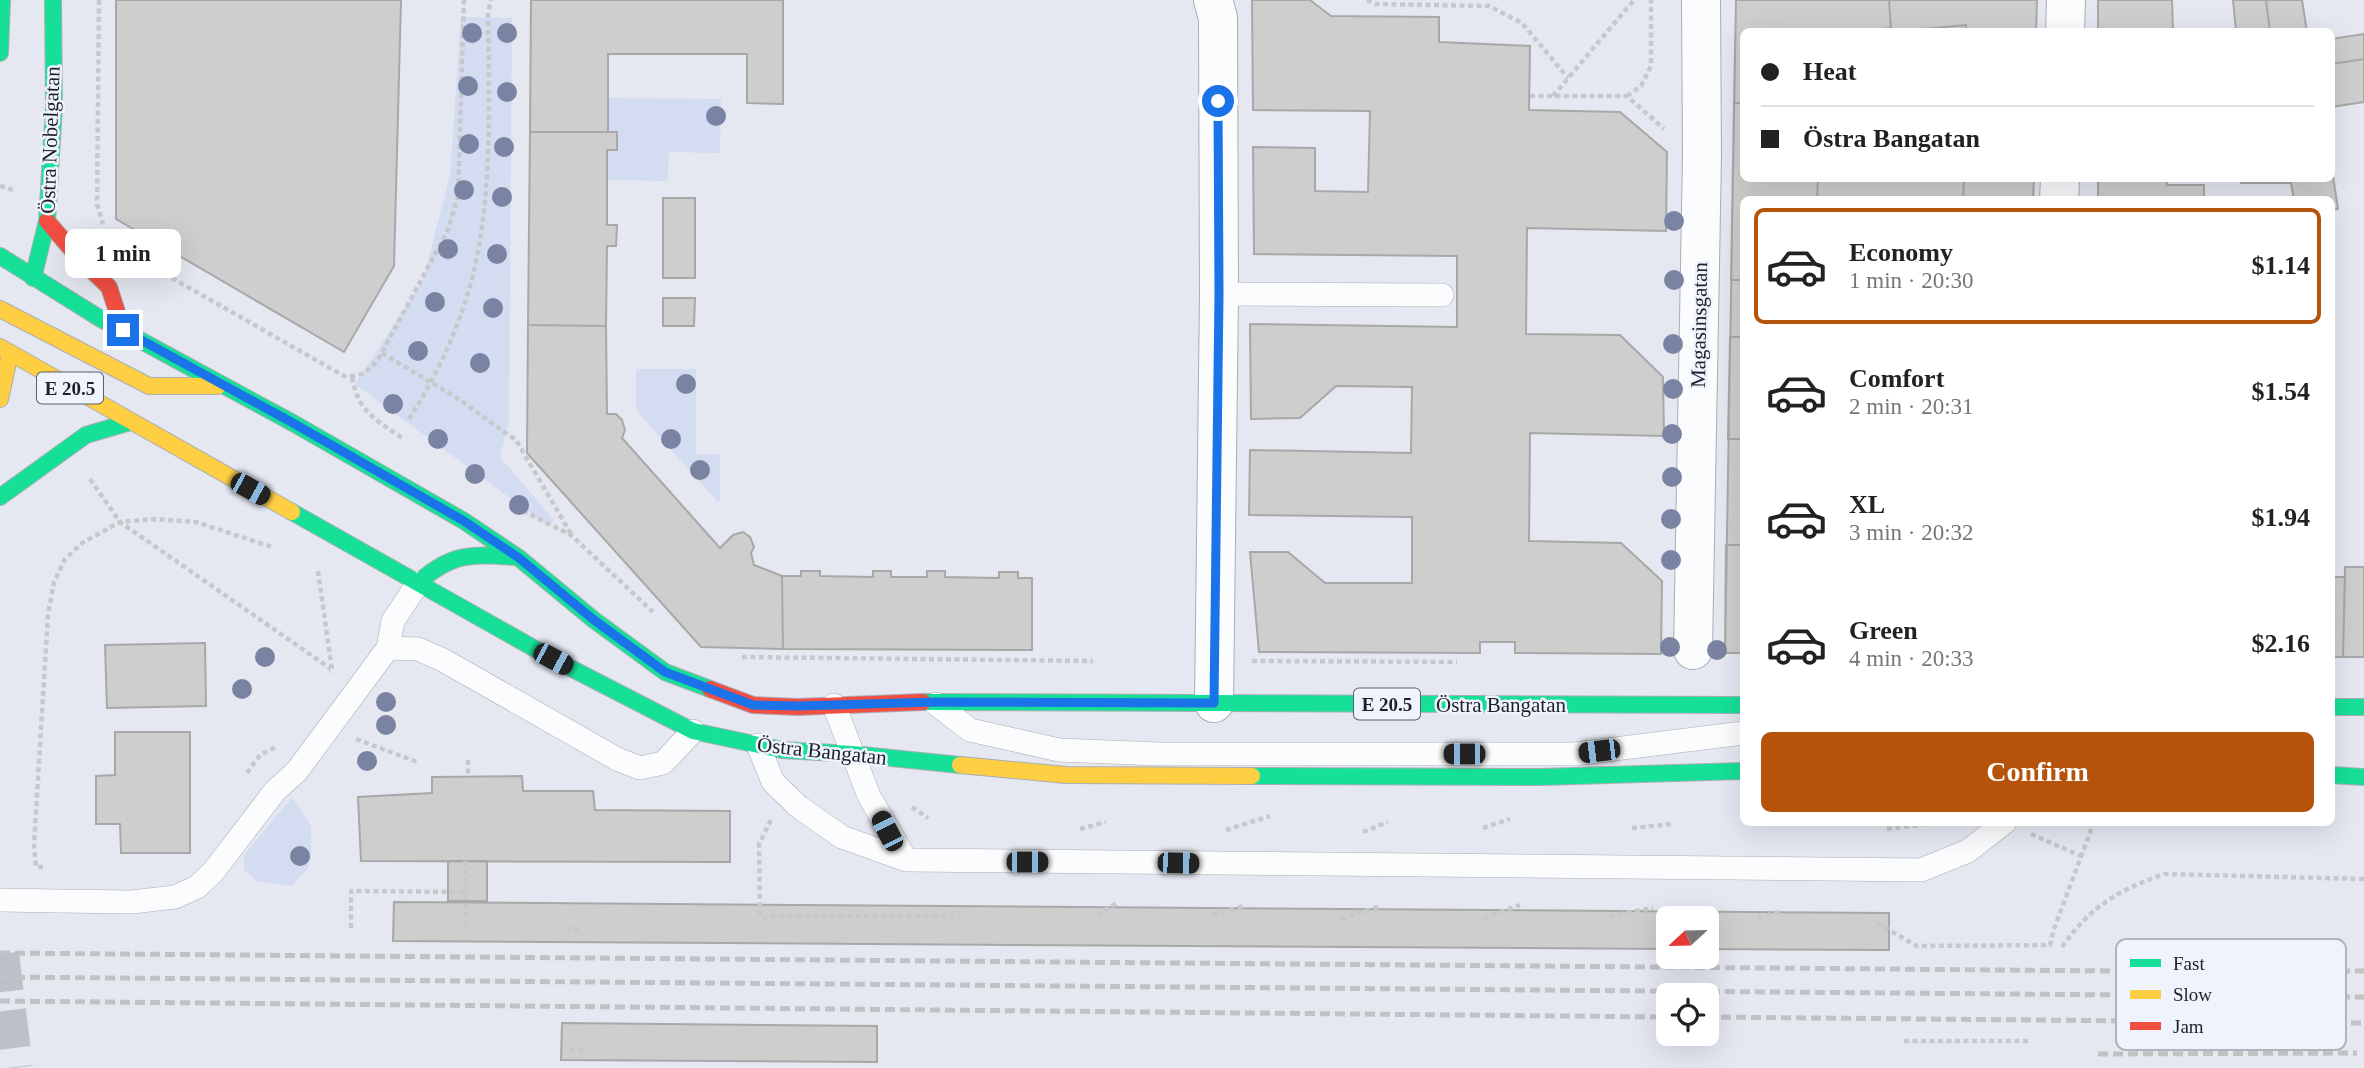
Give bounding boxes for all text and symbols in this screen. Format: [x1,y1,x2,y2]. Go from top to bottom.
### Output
text: Heat [1803,57,1856,86]
street label: Östra Nobelgatan [35,65,65,214]
route start [1202,85,1234,117]
text: Östra Bangatan [1803,124,1980,153]
callout: 1 min [65,229,181,278]
icon: car [1765,235,1828,298]
text: Economy [1849,238,1953,267]
text: 1 min [95,241,151,266]
text: $1.14 [2252,251,2310,280]
street label: Magasinsgatan [1686,261,1712,388]
text: 1 min · 20:30 [1849,268,1974,293]
route end [107,314,139,346]
icon: car [1765,361,1828,424]
text: Comfort [1849,364,1944,393]
road number: E 20.5 [37,372,103,404]
text: $1.54 [2252,377,2310,406]
text: 2 min · 20:31 [1849,394,1974,419]
car [227,470,274,508]
icon: car [1765,487,1828,550]
text: XL [1849,490,1885,519]
text: $1.94 [2252,503,2310,532]
text: 3 min · 20:32 [1849,520,1974,545]
icon: car [1765,613,1828,676]
text: Green [1849,616,1918,645]
text: $2.16 [2252,629,2310,658]
car [530,640,577,678]
text: 4 min · 20:33 [1849,646,1974,671]
road number: E 20.5 [1354,688,1420,720]
street label: Östra Bangatan [1436,693,1567,717]
street label: Östra Bangatan [756,732,888,770]
button: Confirm [1761,732,2314,812]
car [1577,738,1622,764]
car [1444,744,1486,765]
car [869,808,906,854]
car [1007,852,1049,873]
car [1157,852,1200,874]
north arrow [1656,906,1718,970]
map controls [1656,906,1719,1046]
legend [2116,939,2346,1050]
text: Fast [2173,953,2205,974]
button: locate [1656,983,1719,1046]
text: Slow [2173,984,2212,1005]
text: Jam [2173,1016,2204,1037]

